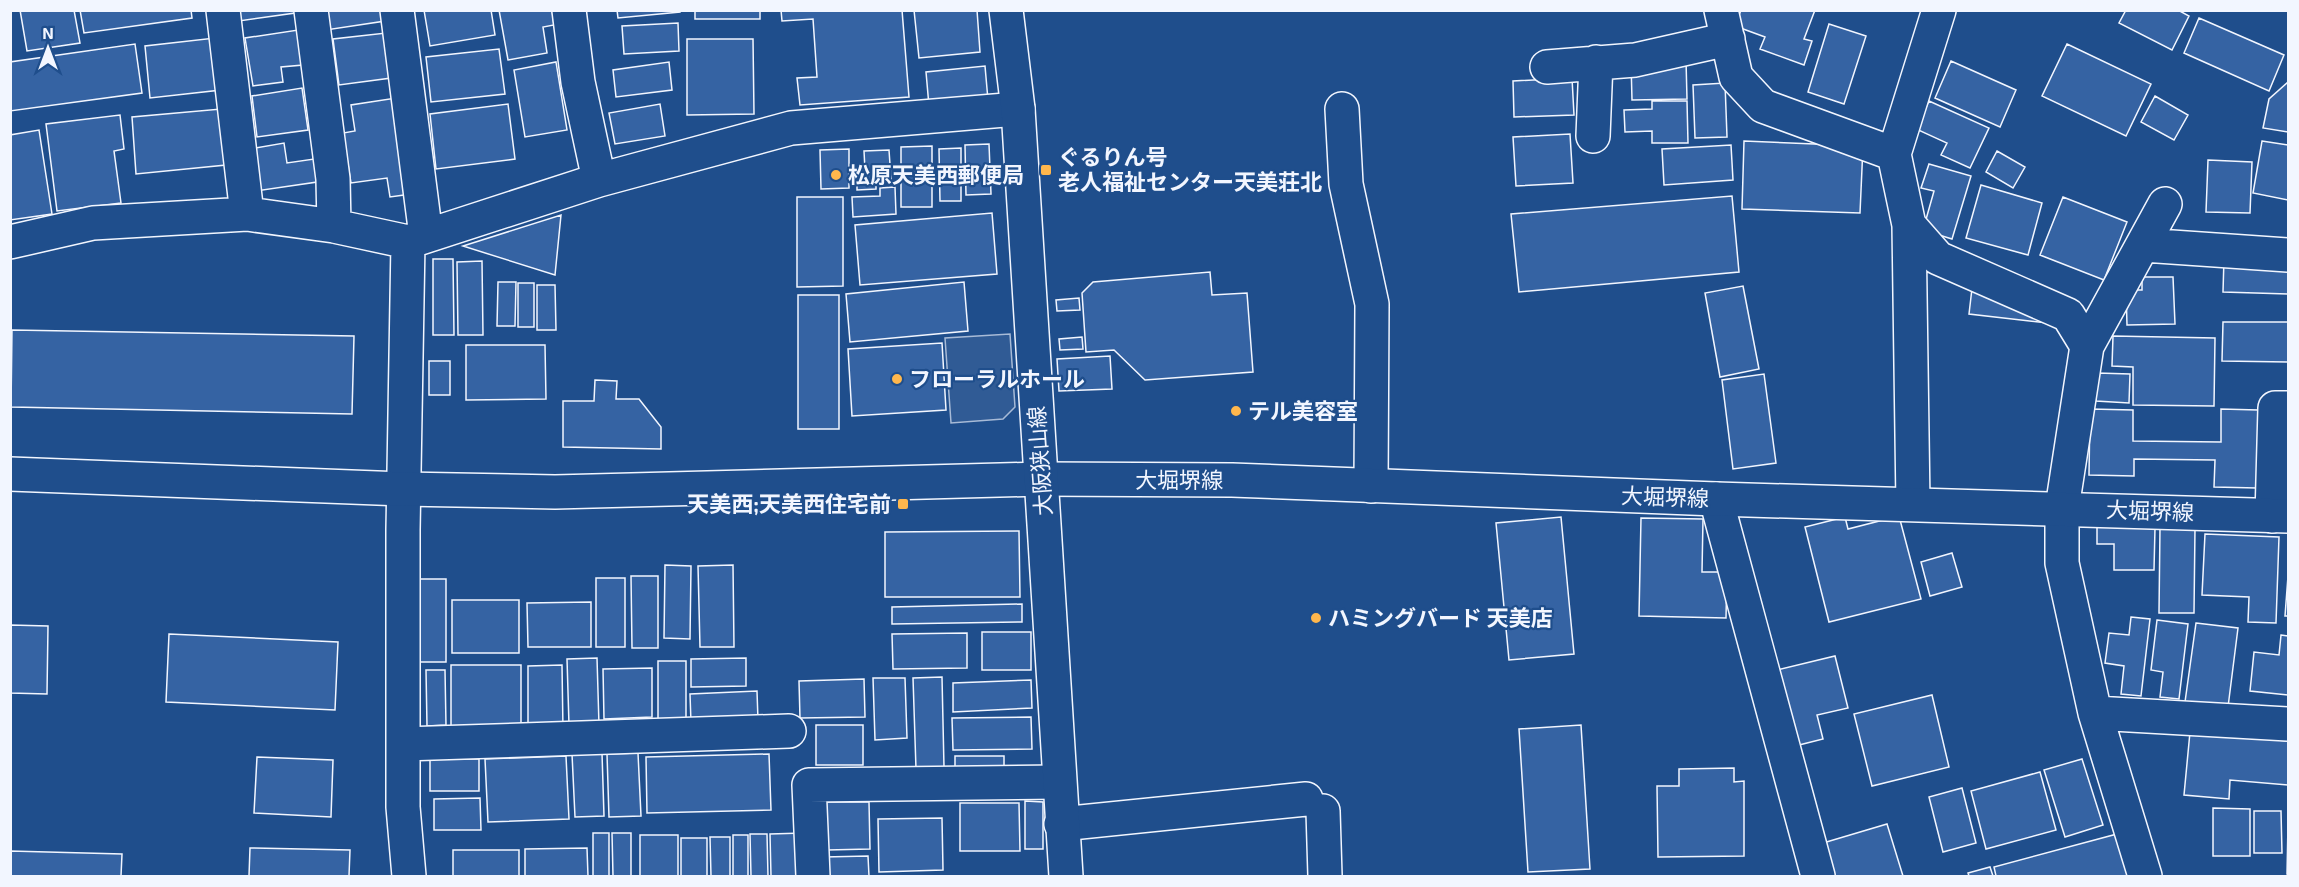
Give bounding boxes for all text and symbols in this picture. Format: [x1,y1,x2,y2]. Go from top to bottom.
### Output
north arrow [18,18,78,78]
text: N [42,23,54,42]
place label: ぐるりん号 老人福祉センター天美荘北 [1058,143,1322,194]
place label: 松原天美西郵便局 [848,161,1024,187]
marker: ぐるりん号 老人福祉センター天美荘北 [1039,163,1053,177]
marker: 松原天美西郵便局 [829,168,843,182]
place label: フローラルホール [909,365,1085,391]
marker: フローラルホール [890,372,904,386]
place label: テル美容室 [1248,397,1358,423]
marker: テル美容室 [1229,404,1243,418]
street label: 大阪狭山線 [1022,405,1056,517]
street label: 大堀堺線 [1135,466,1223,492]
street label: 大堀堺線 [1621,481,1709,511]
place label: 天美西;天美西住宅前 [687,490,891,516]
street label: 大堀堺線 [2106,495,2194,525]
marker: 天美西;天美西住宅前 [896,497,910,511]
place label: ハミングバード 天美店 [1328,604,1553,630]
marker: ハミングバード 天美店 [1309,611,1323,625]

